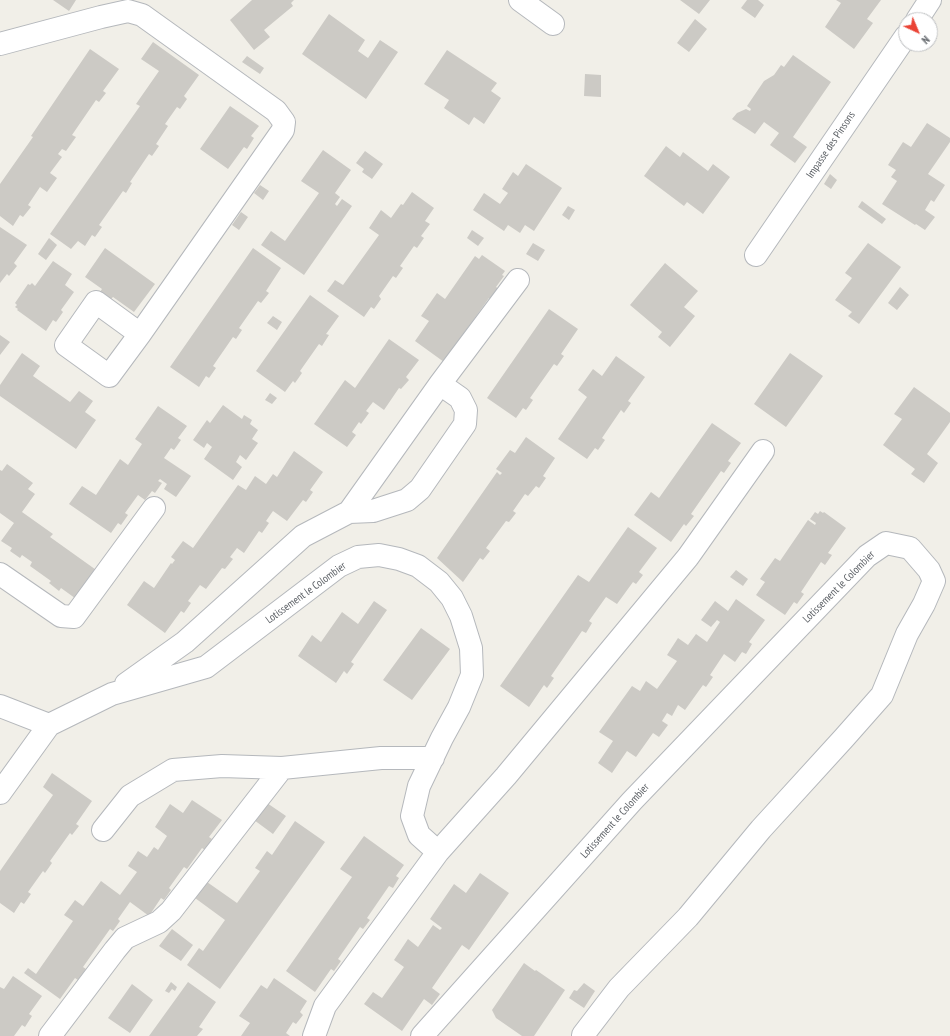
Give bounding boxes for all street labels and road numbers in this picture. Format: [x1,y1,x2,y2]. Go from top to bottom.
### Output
street label: Impasse des Pinsons [804,109,858,181]
street label: Lotissement le Colombier [800,548,878,626]
street label: Lotissement le Colombier [263,559,349,627]
street label: Lotissement le Colombier [578,781,652,861]

